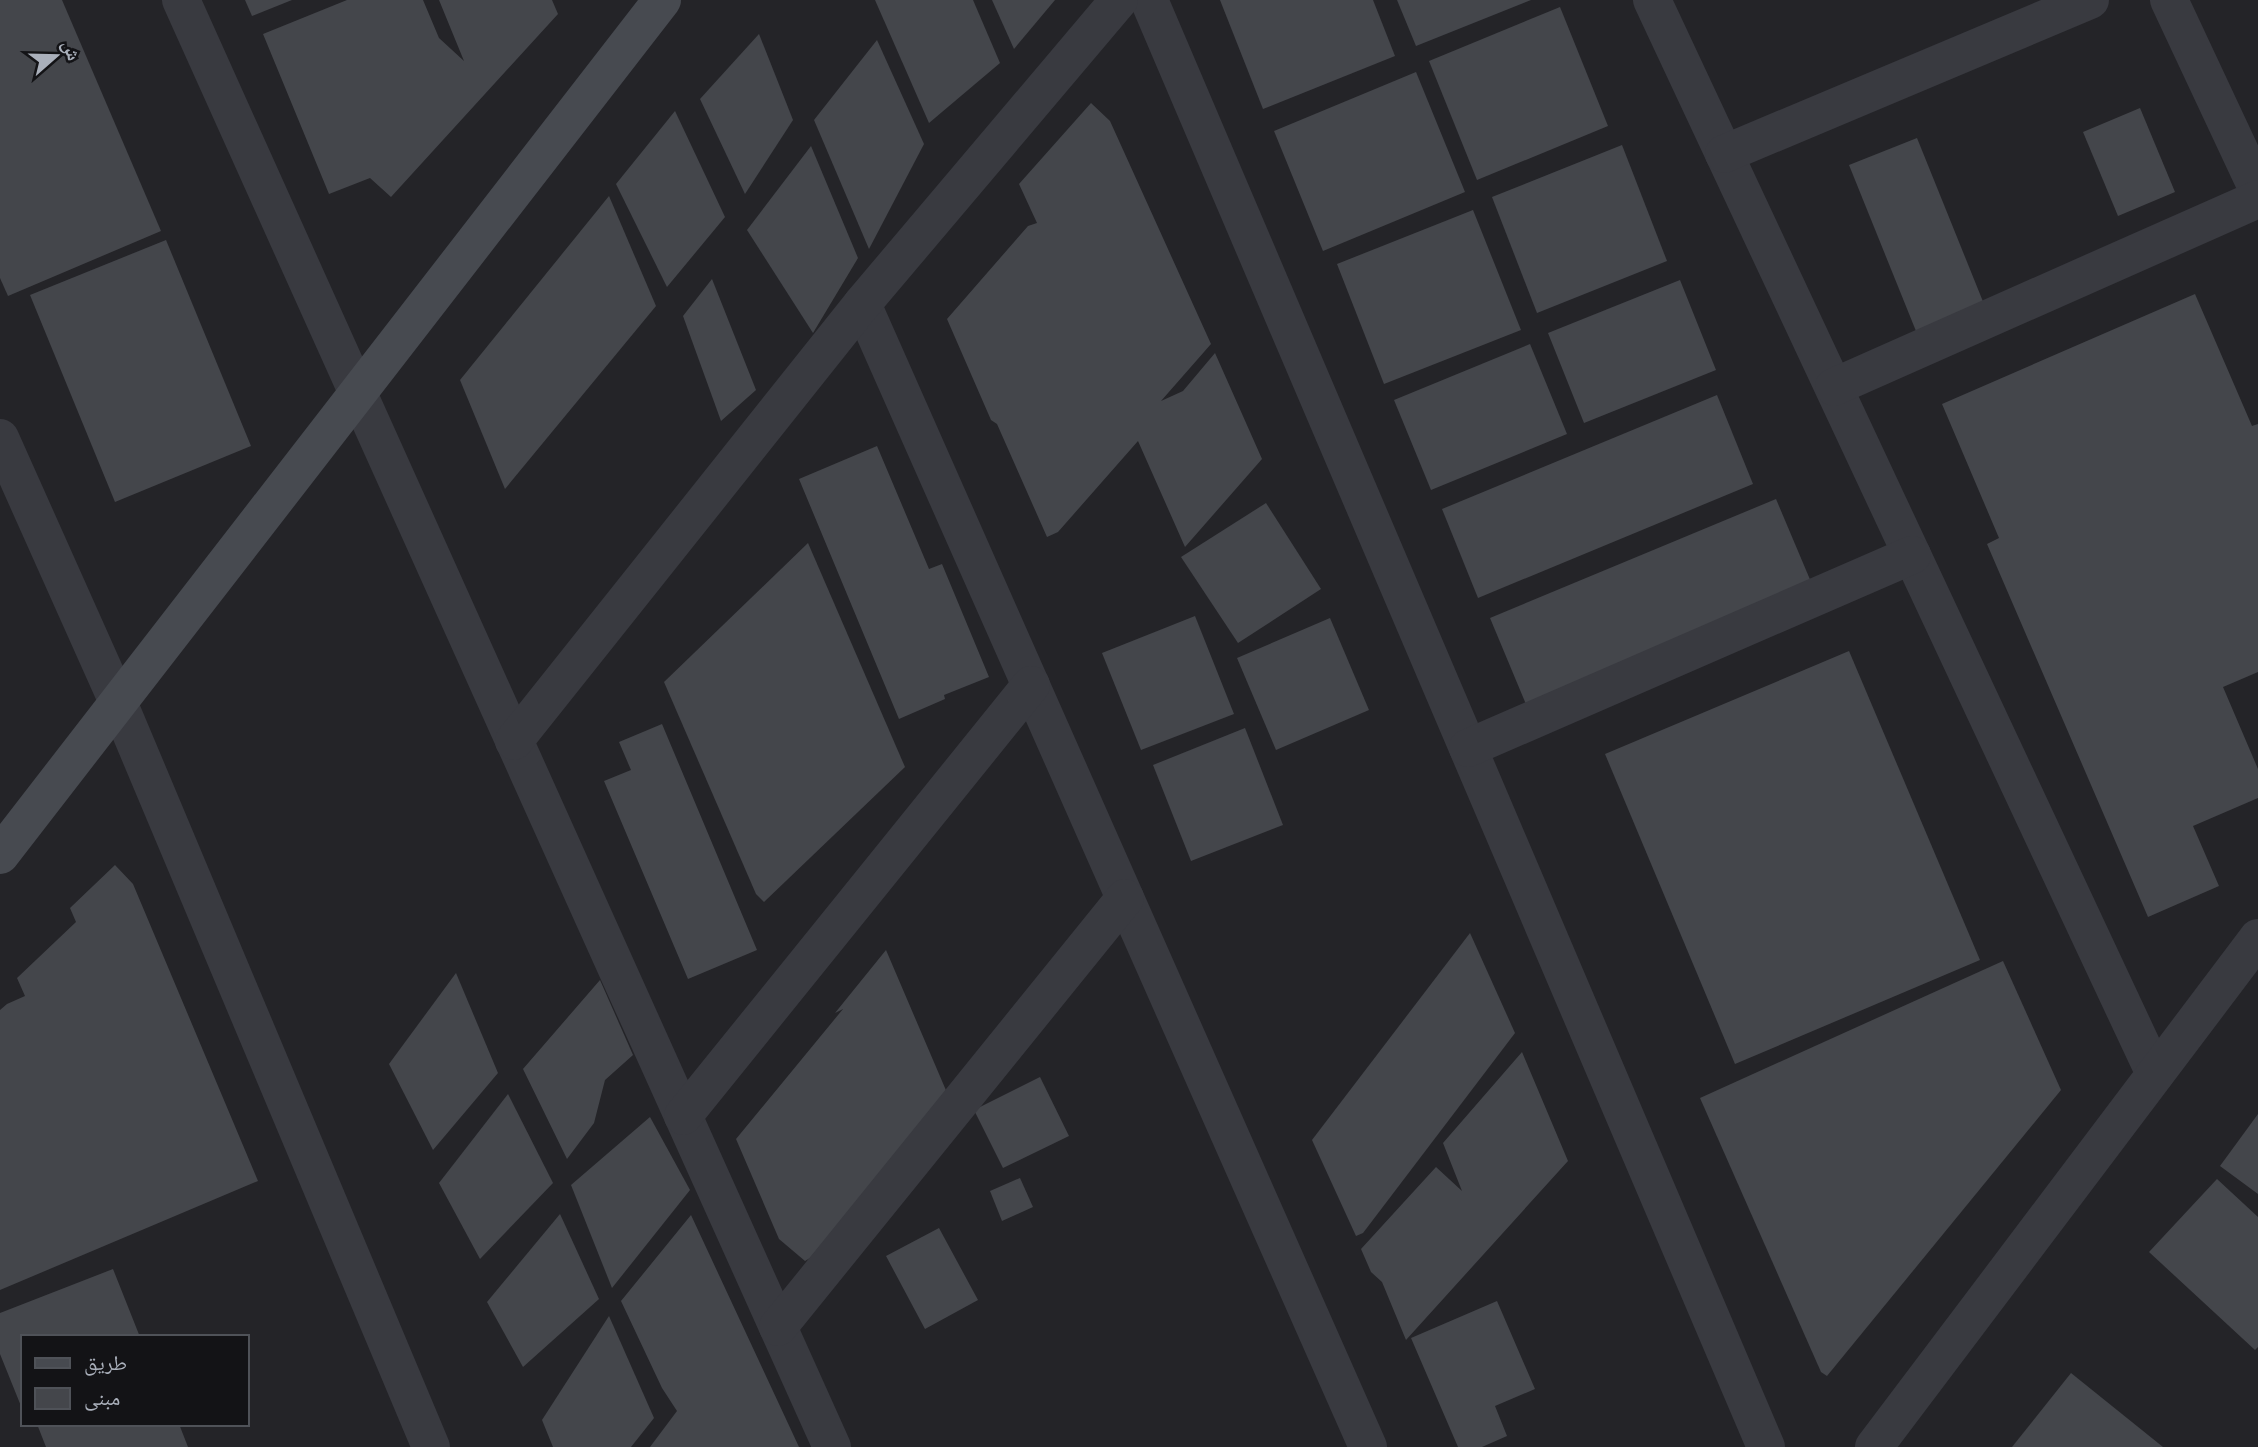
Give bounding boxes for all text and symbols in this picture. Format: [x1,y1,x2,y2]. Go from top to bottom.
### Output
north arrow [21,21,91,91]
text: ش [56,36,88,64]
legend [21,1335,248,1426]
text: طريق [84,1348,127,1376]
text: مبنى [84,1383,120,1411]

